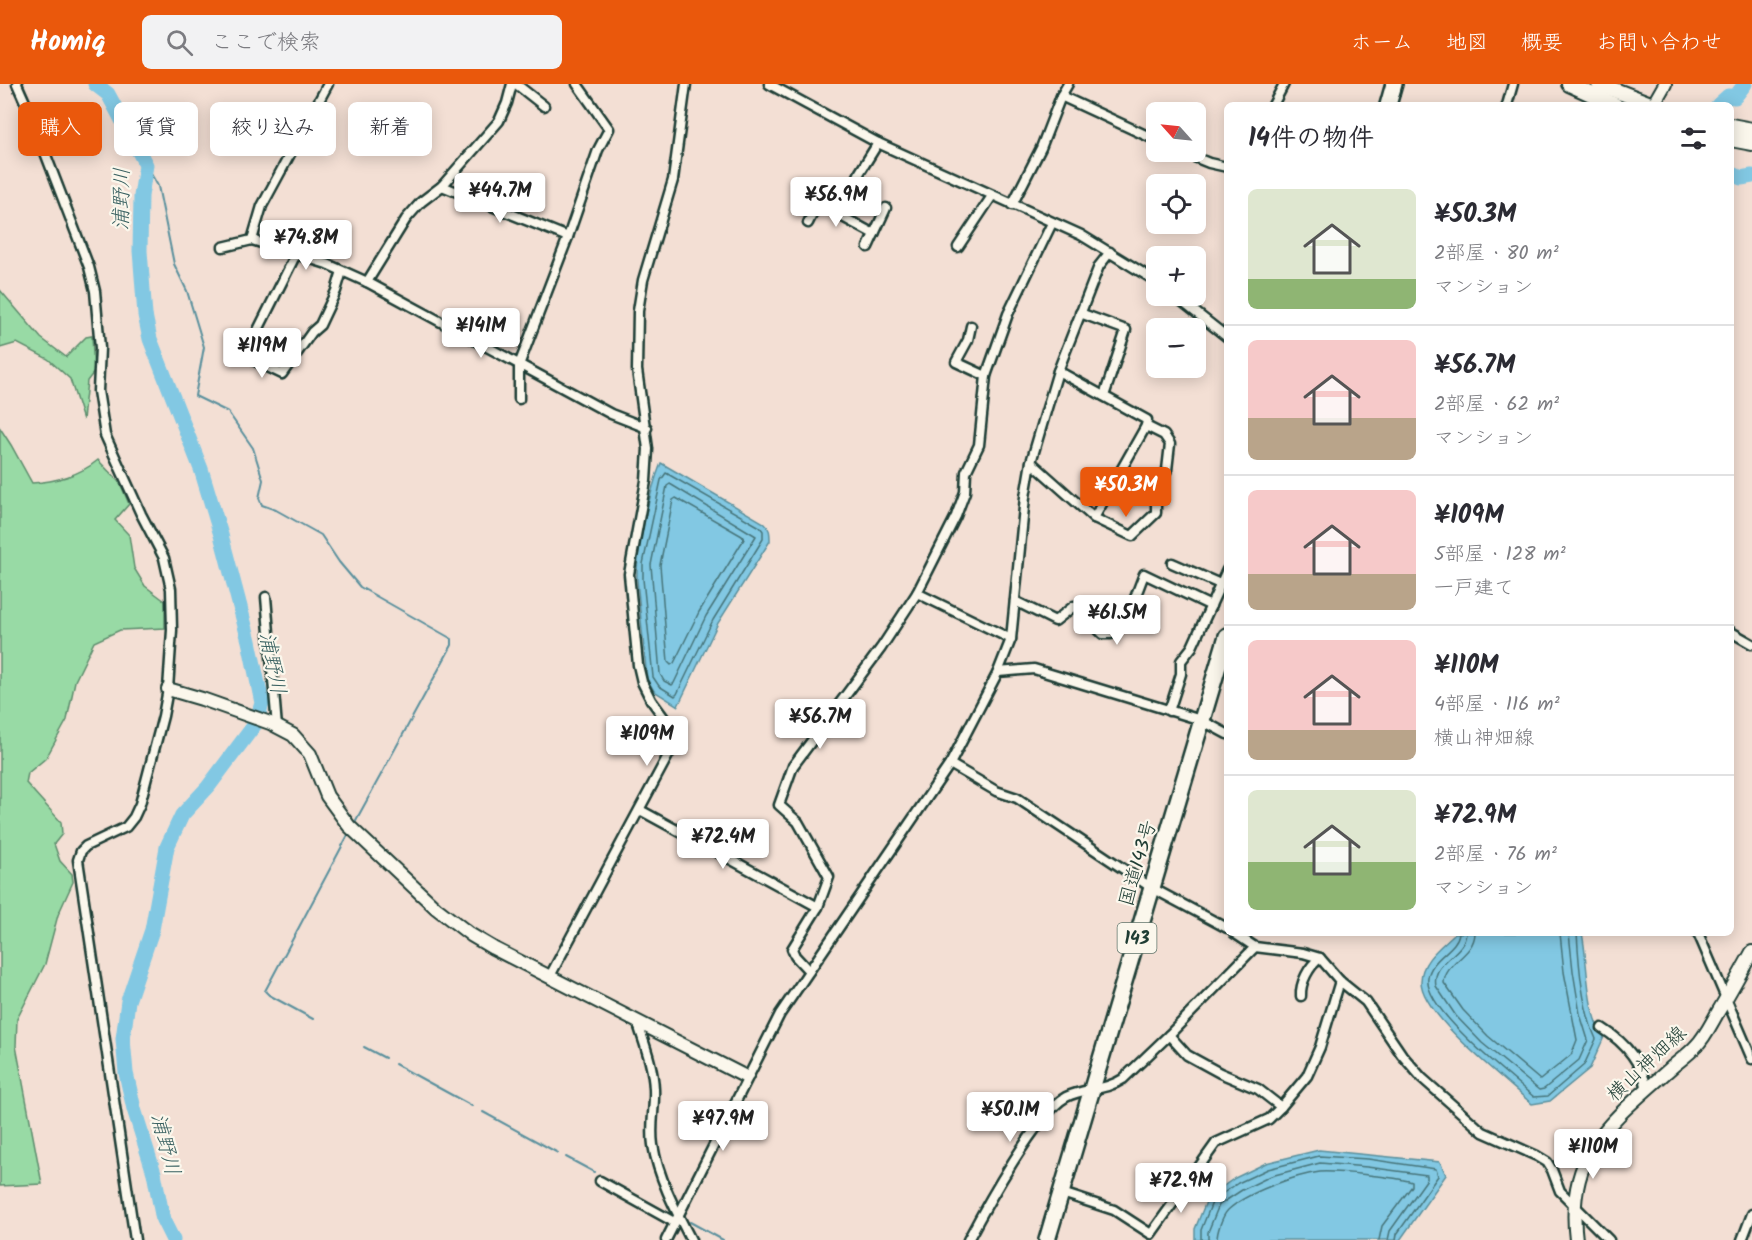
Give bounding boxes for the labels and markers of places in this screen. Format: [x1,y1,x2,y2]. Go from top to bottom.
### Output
pin: ¥44.7M [451,173,549,224]
pin: ¥56.9M [787,177,885,228]
pin: ¥74.8M [257,220,355,271]
pin: ¥141M [439,308,523,359]
pin: ¥119M [220,328,304,379]
pin: ¥50.3M [1077,467,1175,518]
pin: ¥61.5M [1068,595,1166,646]
pin: ¥56.7M [771,699,869,750]
pin: ¥109M [605,716,689,767]
pin: ¥72.4M [674,819,772,870]
pin: ¥50.1M [961,1092,1059,1143]
pin: ¥97.9M [674,1101,772,1152]
pin: ¥110M [1551,1129,1635,1180]
pin: ¥72.9M [1132,1163,1230,1214]

